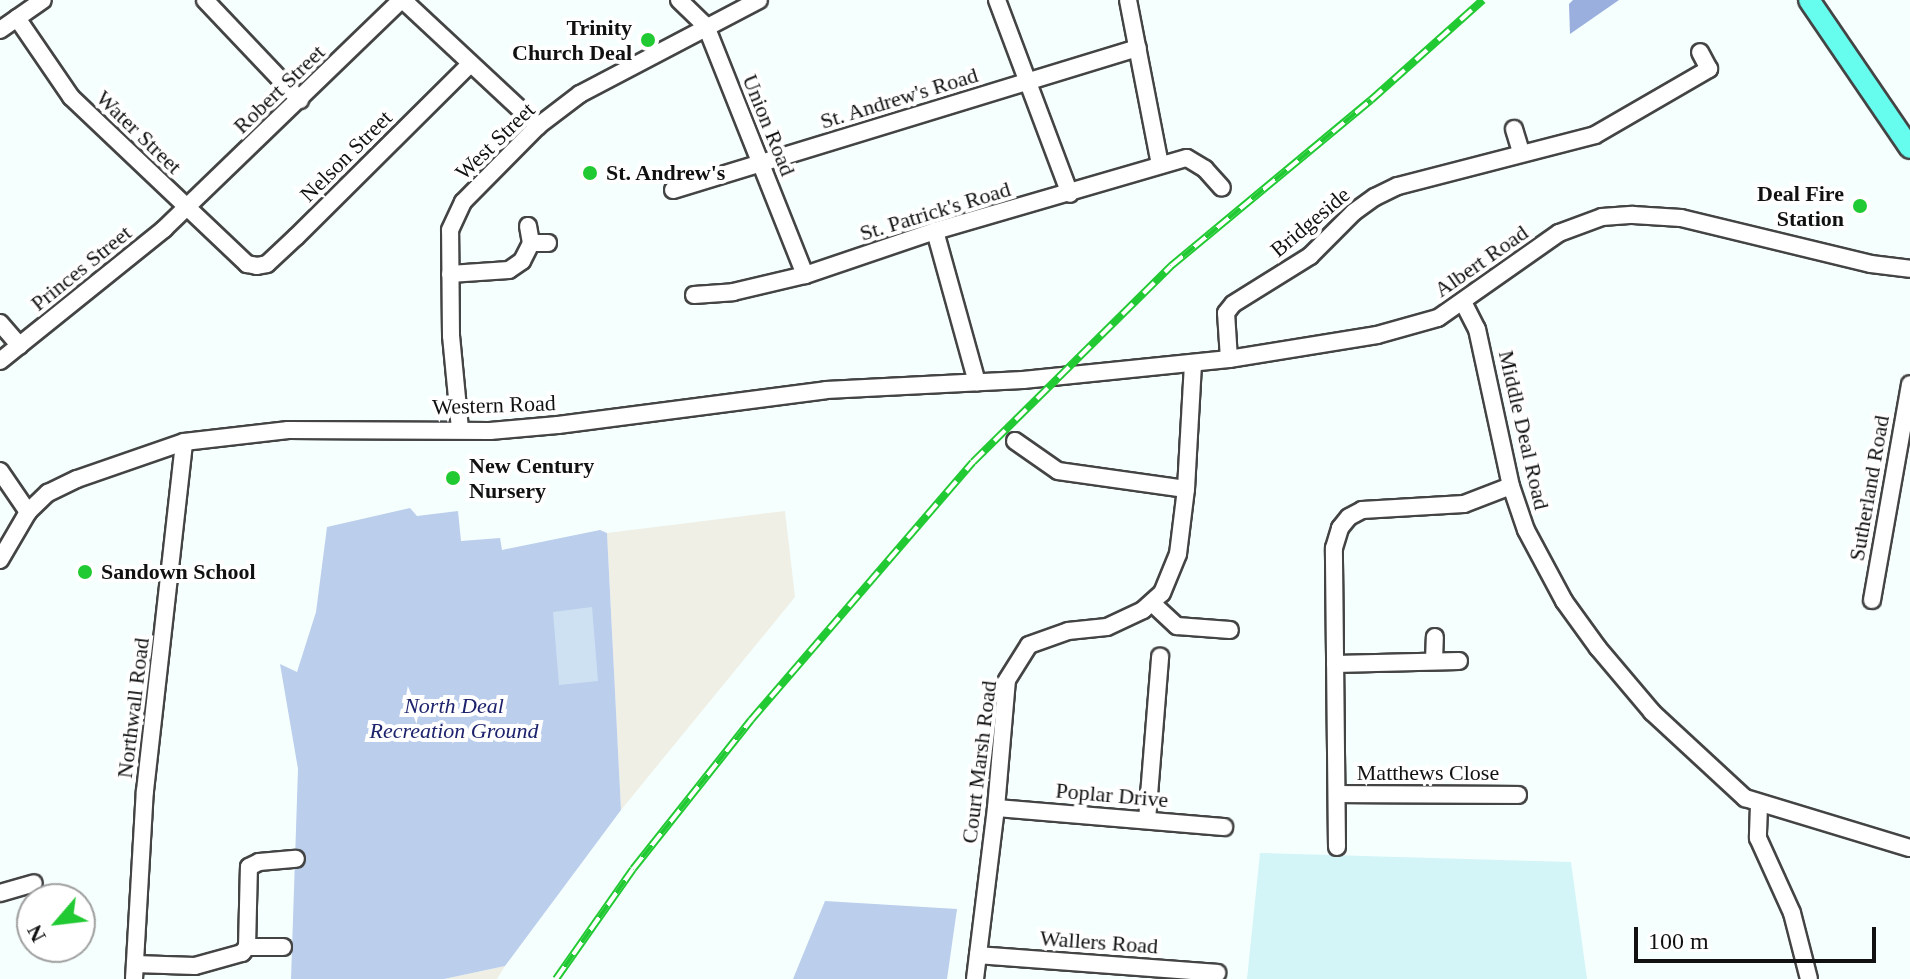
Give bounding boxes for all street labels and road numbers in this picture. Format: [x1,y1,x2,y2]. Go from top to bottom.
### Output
street label: Robert Street [228,39,330,139]
street label: St. Andrew's Road [816,61,982,135]
street label: Union Road [737,70,801,180]
street label: Water Street [91,85,187,179]
street label: West Street [450,97,540,185]
street label: Nelson Street [295,105,397,207]
street label: St. Patrick's Road [856,176,1014,246]
street label: Bridgeside [1265,181,1355,263]
street label: Princes Street [25,219,137,317]
street label: Albert Road [1429,219,1533,303]
street label: Middle Deal Road [1493,348,1555,512]
street label: Western Road [432,390,556,420]
street label: Sutherland Road [1843,413,1895,563]
street label: Northwall Road [111,636,155,780]
street label: Court Marsh Road [956,679,1002,845]
street label: Matthews Close [1357,760,1499,786]
street label: Poplar Drive [1055,777,1169,813]
street label: Wallers Road [1039,925,1159,959]

